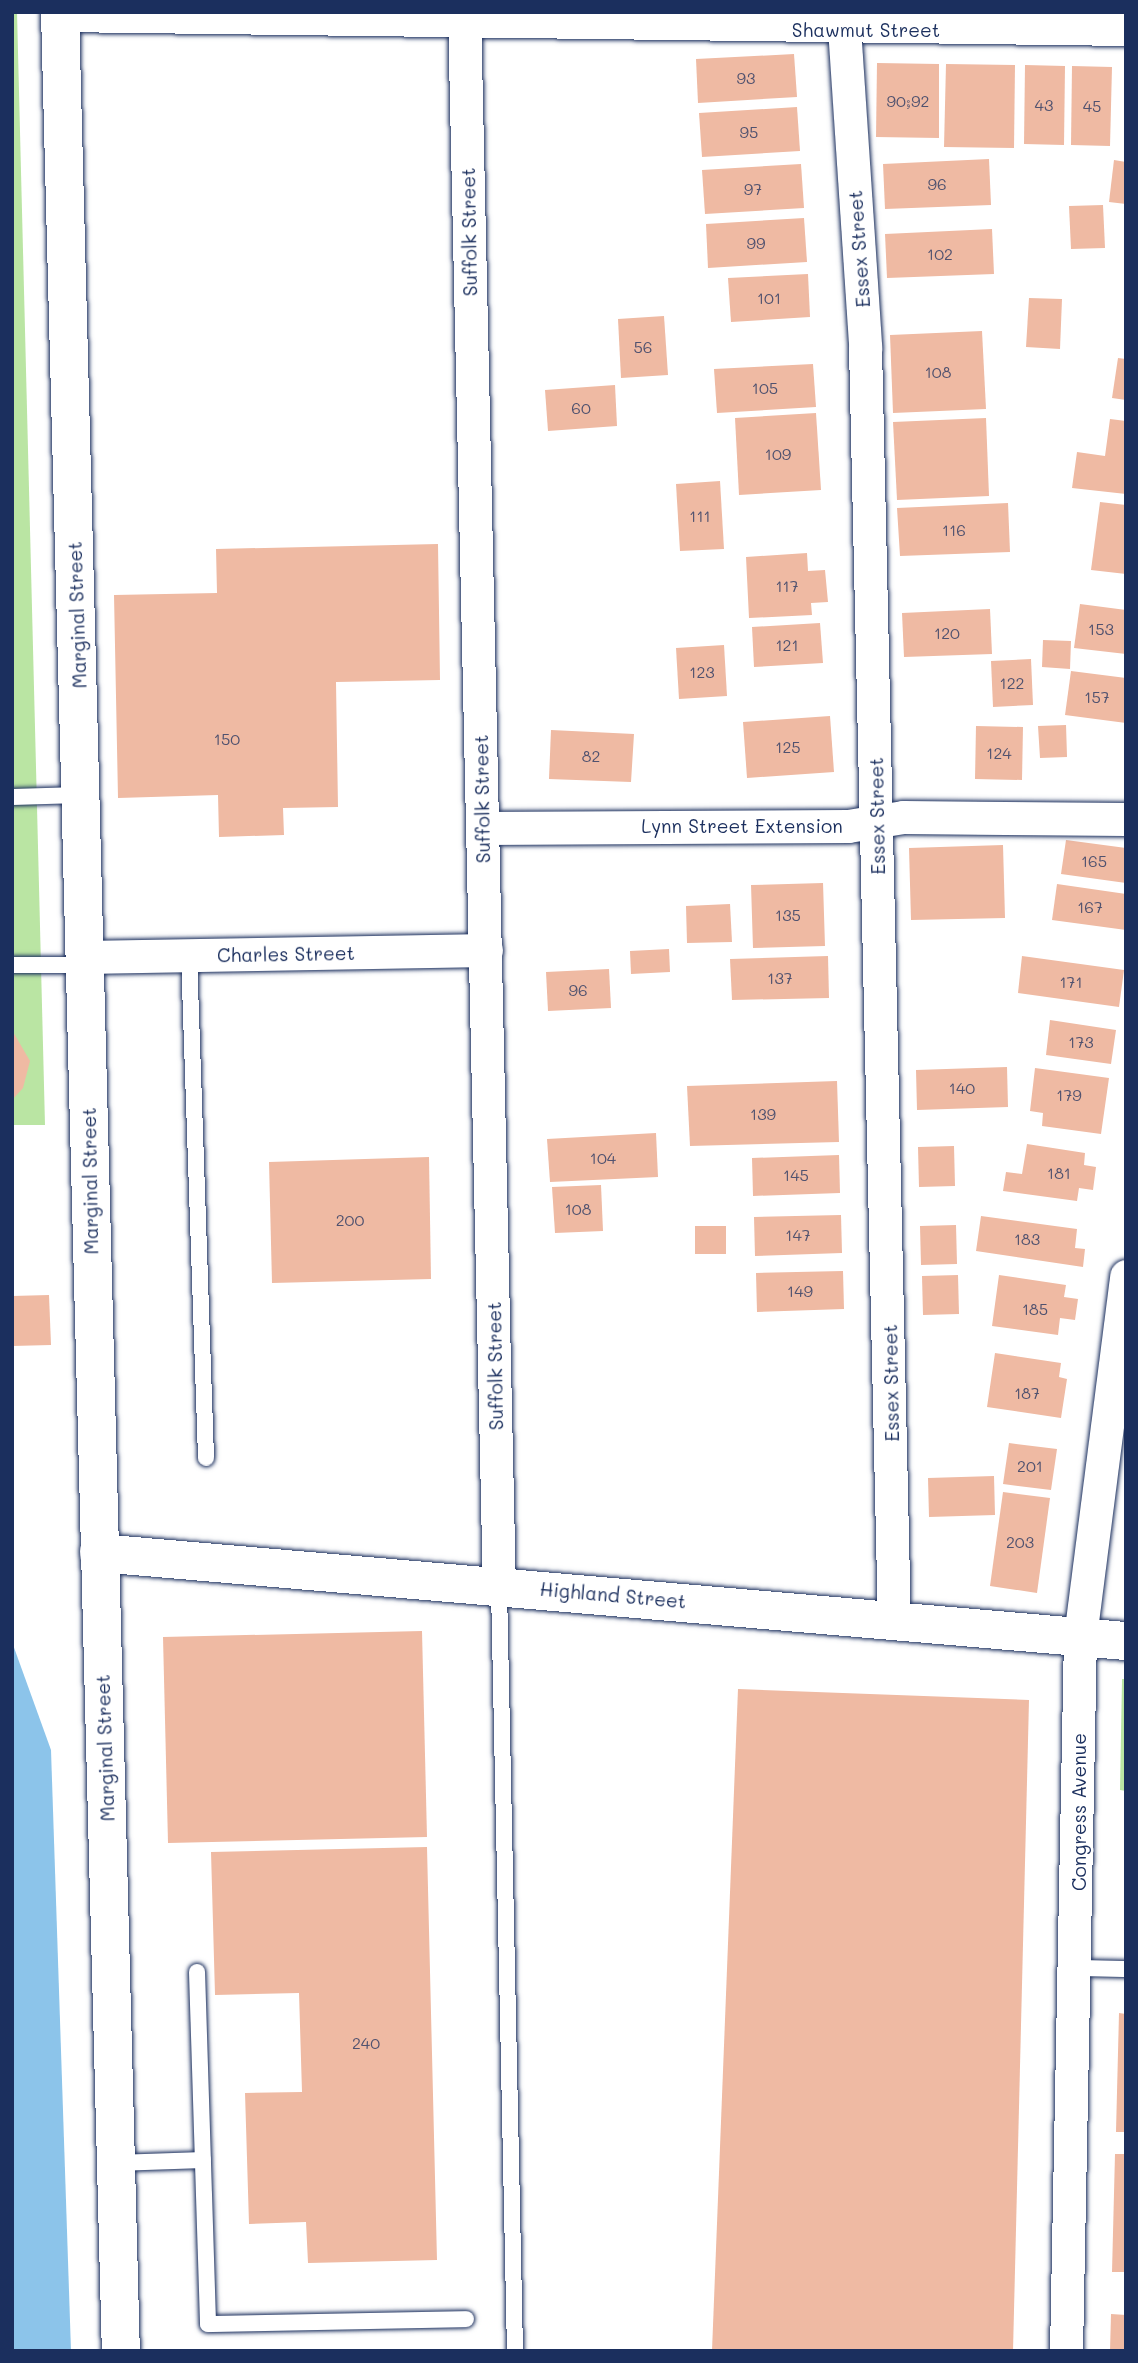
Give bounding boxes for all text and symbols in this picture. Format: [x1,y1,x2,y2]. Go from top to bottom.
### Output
street label: Shawmut Street [792,19,940,41]
house number: 93 [737,68,755,88]
house number: 90;92 [887,91,929,111]
house number: 43 [1035,95,1053,115]
house number: 45 [1083,96,1101,116]
house number: 95 [740,122,758,142]
street label: Suffolk Street [456,168,482,296]
house number: 96 [927,174,947,194]
house number: 97 [744,179,762,199]
street label: Essex Street [844,190,874,308]
house number: 99 [747,233,765,253]
house number: 102 [927,244,953,264]
house number: 101 [757,288,781,308]
house number: 56 [634,337,652,357]
house number: 108 [925,362,951,382]
house number: 105 [752,378,778,398]
house number: 60 [571,398,591,418]
house number: 109 [765,444,791,464]
house number: 111 [689,506,711,526]
house number: 116 [942,520,966,540]
street label: Marginal Street [63,541,91,689]
house number: 117 [775,576,799,596]
house number: 153 [1088,619,1114,639]
house number: 120 [934,623,960,643]
house number: 121 [775,635,799,655]
house number: 123 [689,662,715,682]
house number: 122 [1000,673,1024,693]
house number: 157 [1084,687,1110,707]
house number: 150 [214,729,240,749]
street label: Suffolk Street [469,735,495,863]
house number: 125 [775,737,801,757]
house number: 124 [986,743,1012,763]
house number: 82 [582,746,600,766]
street label: Essex Street [865,757,889,875]
street label: Lynn Street Extension [641,815,843,837]
house number: 165 [1081,851,1107,871]
house number: 167 [1077,897,1103,917]
house number: 135 [775,905,801,925]
street label: Charles Street [217,941,355,967]
house number: 137 [767,968,793,988]
house number: 171 [1059,972,1083,992]
house number: 96 [568,980,588,1000]
house number: 173 [1068,1032,1094,1052]
house number: 140 [949,1078,975,1098]
house number: 179 [1056,1085,1082,1105]
house number: 139 [750,1104,776,1124]
street label: Marginal Street [77,1107,103,1255]
house number: 104 [590,1148,616,1168]
house number: 181 [1047,1163,1071,1183]
house number: 145 [783,1165,809,1185]
house number: 108 [565,1199,591,1219]
house number: 200 [336,1210,364,1230]
house number: 147 [785,1225,811,1245]
house number: 183 [1014,1229,1040,1249]
house number: 149 [787,1281,813,1301]
house number: 185 [1022,1299,1048,1319]
street label: Suffolk Street [482,1302,508,1430]
street label: Essex Street [879,1324,903,1442]
house number: 187 [1014,1383,1040,1403]
house number: 201 [1017,1456,1043,1476]
house number: 203 [1006,1532,1034,1552]
street label: Highland Street [539,1577,687,1613]
street label: Marginal Street [91,1674,119,1822]
street label: Congress Avenue [1068,1733,1090,1891]
house number: 240 [352,2033,380,2053]

